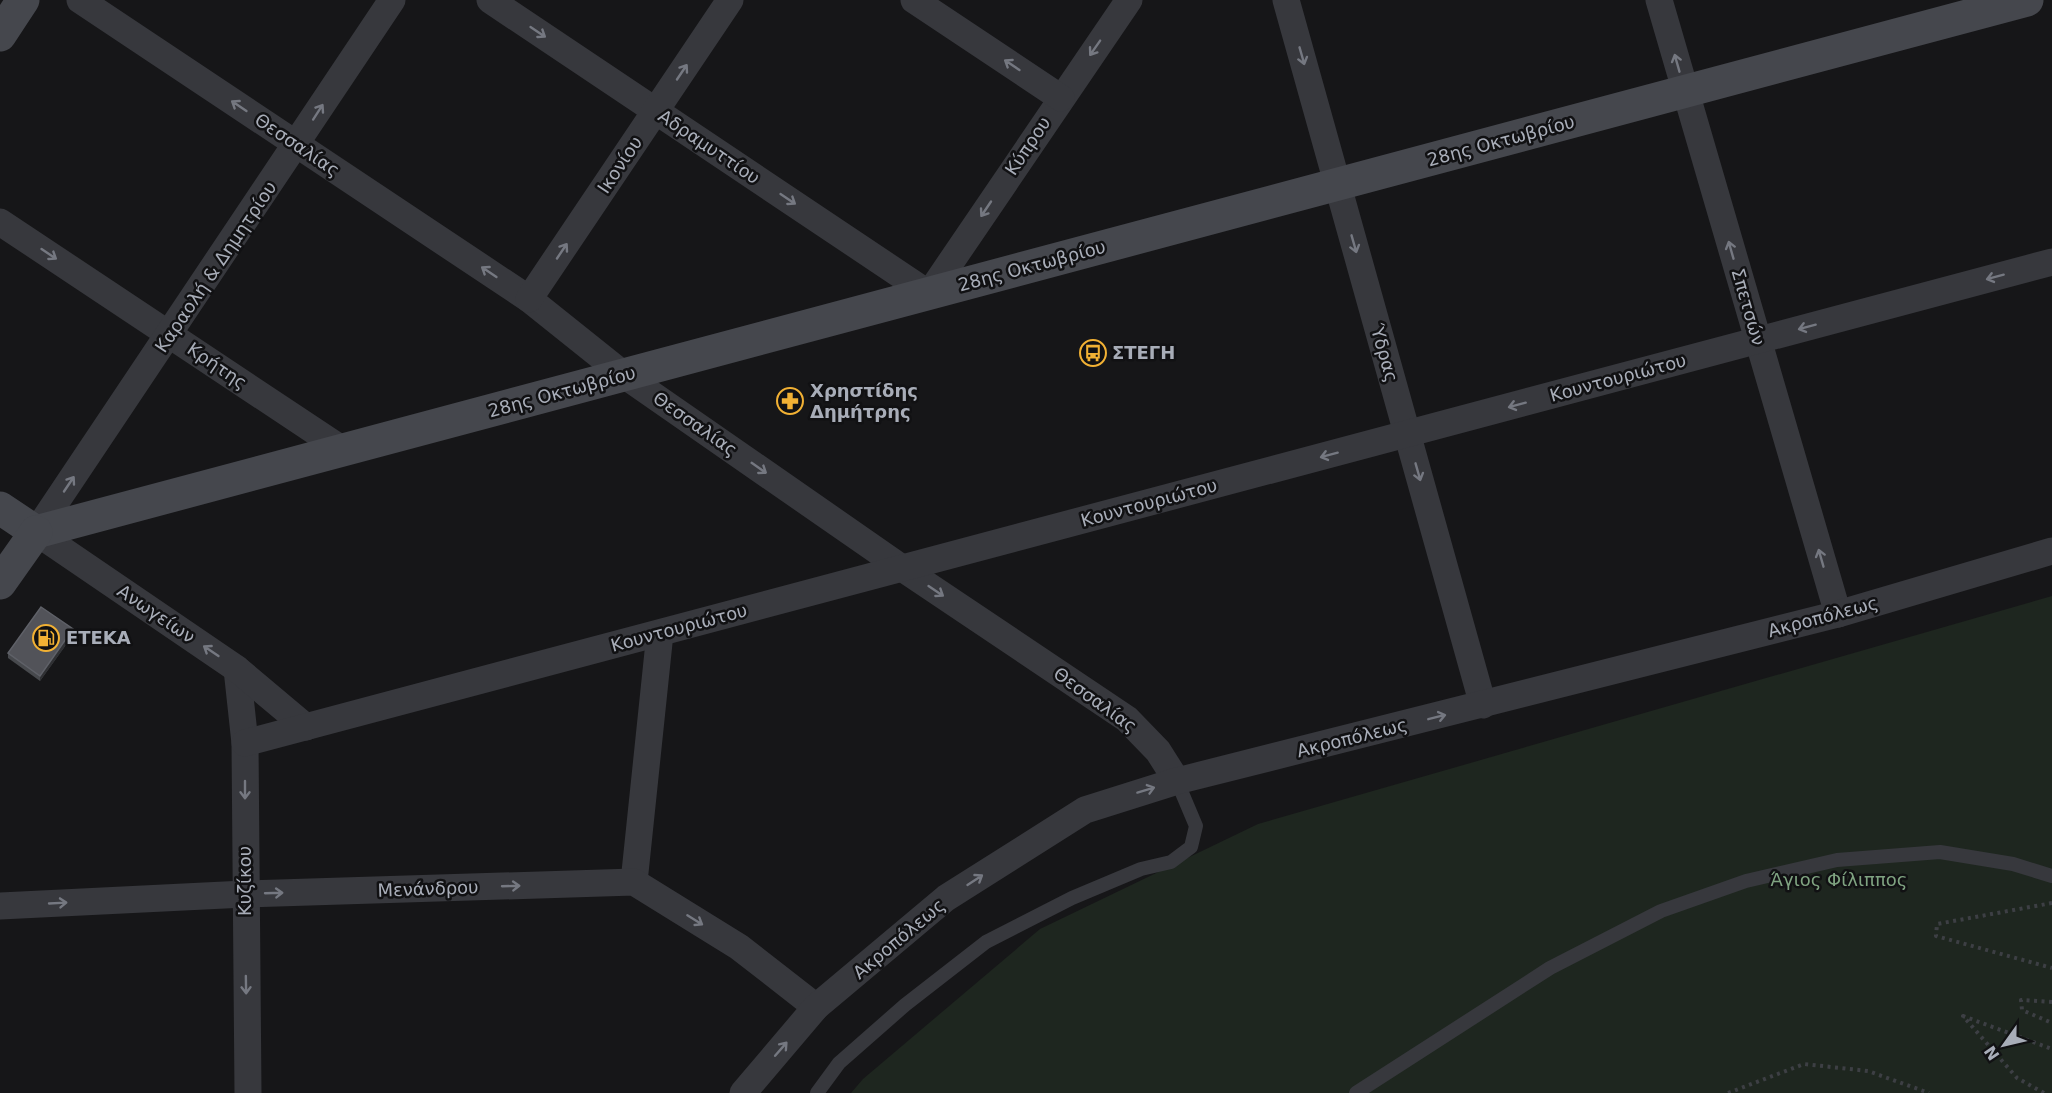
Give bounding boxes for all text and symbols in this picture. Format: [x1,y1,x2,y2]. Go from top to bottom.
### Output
one-way arrow [530,26,547,39]
one-way arrow [1089,39,1101,56]
one-way arrow [1296,46,1308,65]
one-way arrow [1671,53,1682,72]
one-way arrow [1004,59,1021,71]
one-way arrow [676,63,689,80]
one-way arrow [231,100,248,112]
one-way arrow [312,105,324,121]
street label: Αδραμυττίου [655,105,764,188]
street label: Θεσσαλίας [251,109,344,181]
street label: 28ης Οκτωβρίου [1425,111,1577,170]
street label: Κύπρου [1000,113,1055,179]
street label: Ικονίου [593,132,646,197]
street label: Καραολή & Δημητρίου [150,177,281,356]
one-way arrow [779,193,795,205]
one-way arrow [980,201,992,217]
one-way arrow [1349,234,1360,253]
street label: 28ης Οκτωβρίου [956,236,1108,295]
one-way arrow [1725,241,1737,260]
one-way arrow [556,243,568,259]
one-way arrow [40,248,56,260]
one-way arrow [481,266,498,278]
street label: Σπετσών [1727,266,1770,348]
one-way arrow [1986,272,2005,284]
street label: Ύδρας [1366,320,1403,384]
one-way arrow [1798,322,1817,334]
street label: Κρήτης [183,338,251,393]
bus stop icon: ΣΤΕΓΗ [1078,338,1108,368]
place label: ΣΤΕΓΗ [1112,342,1175,363]
street label: Κουντουριώτου [1547,349,1688,406]
street label: 28ης Οκτωβρίου [486,362,638,421]
place label: Χρηστίδης Δημήτρης [810,380,918,422]
pharmacy icon: Χρηστίδης Δημήτρης [775,386,805,416]
street label: Θεσσαλίας [649,387,741,460]
one-way arrow [1508,399,1527,411]
one-way arrow [1320,450,1339,461]
one-way arrow [750,462,766,474]
one-way arrow [1413,463,1424,482]
street label: Κουντουριώτου [1078,474,1219,531]
one-way arrow [63,476,75,492]
one-way arrow [1815,549,1826,568]
street label: Ανωγείων [113,580,199,647]
one-way arrow [928,585,944,597]
street label: Ακροπόλεως [1765,592,1880,641]
street label: Κουντουριώτου [608,599,749,656]
fuel station icon: ΕΤΕΚΑ [31,623,61,653]
place label: ΕΤΕΚΑ [66,627,131,648]
one-way arrow [204,645,220,657]
street label: Θεσσαλίας [1050,662,1141,737]
one-way arrow [1427,710,1446,722]
street label: Ακροπόλεως [1294,714,1409,761]
one-way arrow [239,780,251,800]
one-way arrow [1136,784,1155,795]
street label: Κυζίκου [234,846,255,916]
park label: Άγιος Φίλιππος [1771,869,1907,890]
one-way arrow [966,874,983,886]
street label: Μενάνδρου [377,876,479,901]
one-way arrow [501,880,521,891]
one-way arrow [264,888,284,899]
street label: Ακροπόλεως [849,894,949,983]
one-way arrow [48,898,68,909]
one-way arrow [686,914,703,926]
one-way arrow [240,975,252,995]
north arrow [1974,1015,2034,1075]
one-way arrow [774,1042,788,1057]
text: N [1980,1042,2004,1064]

